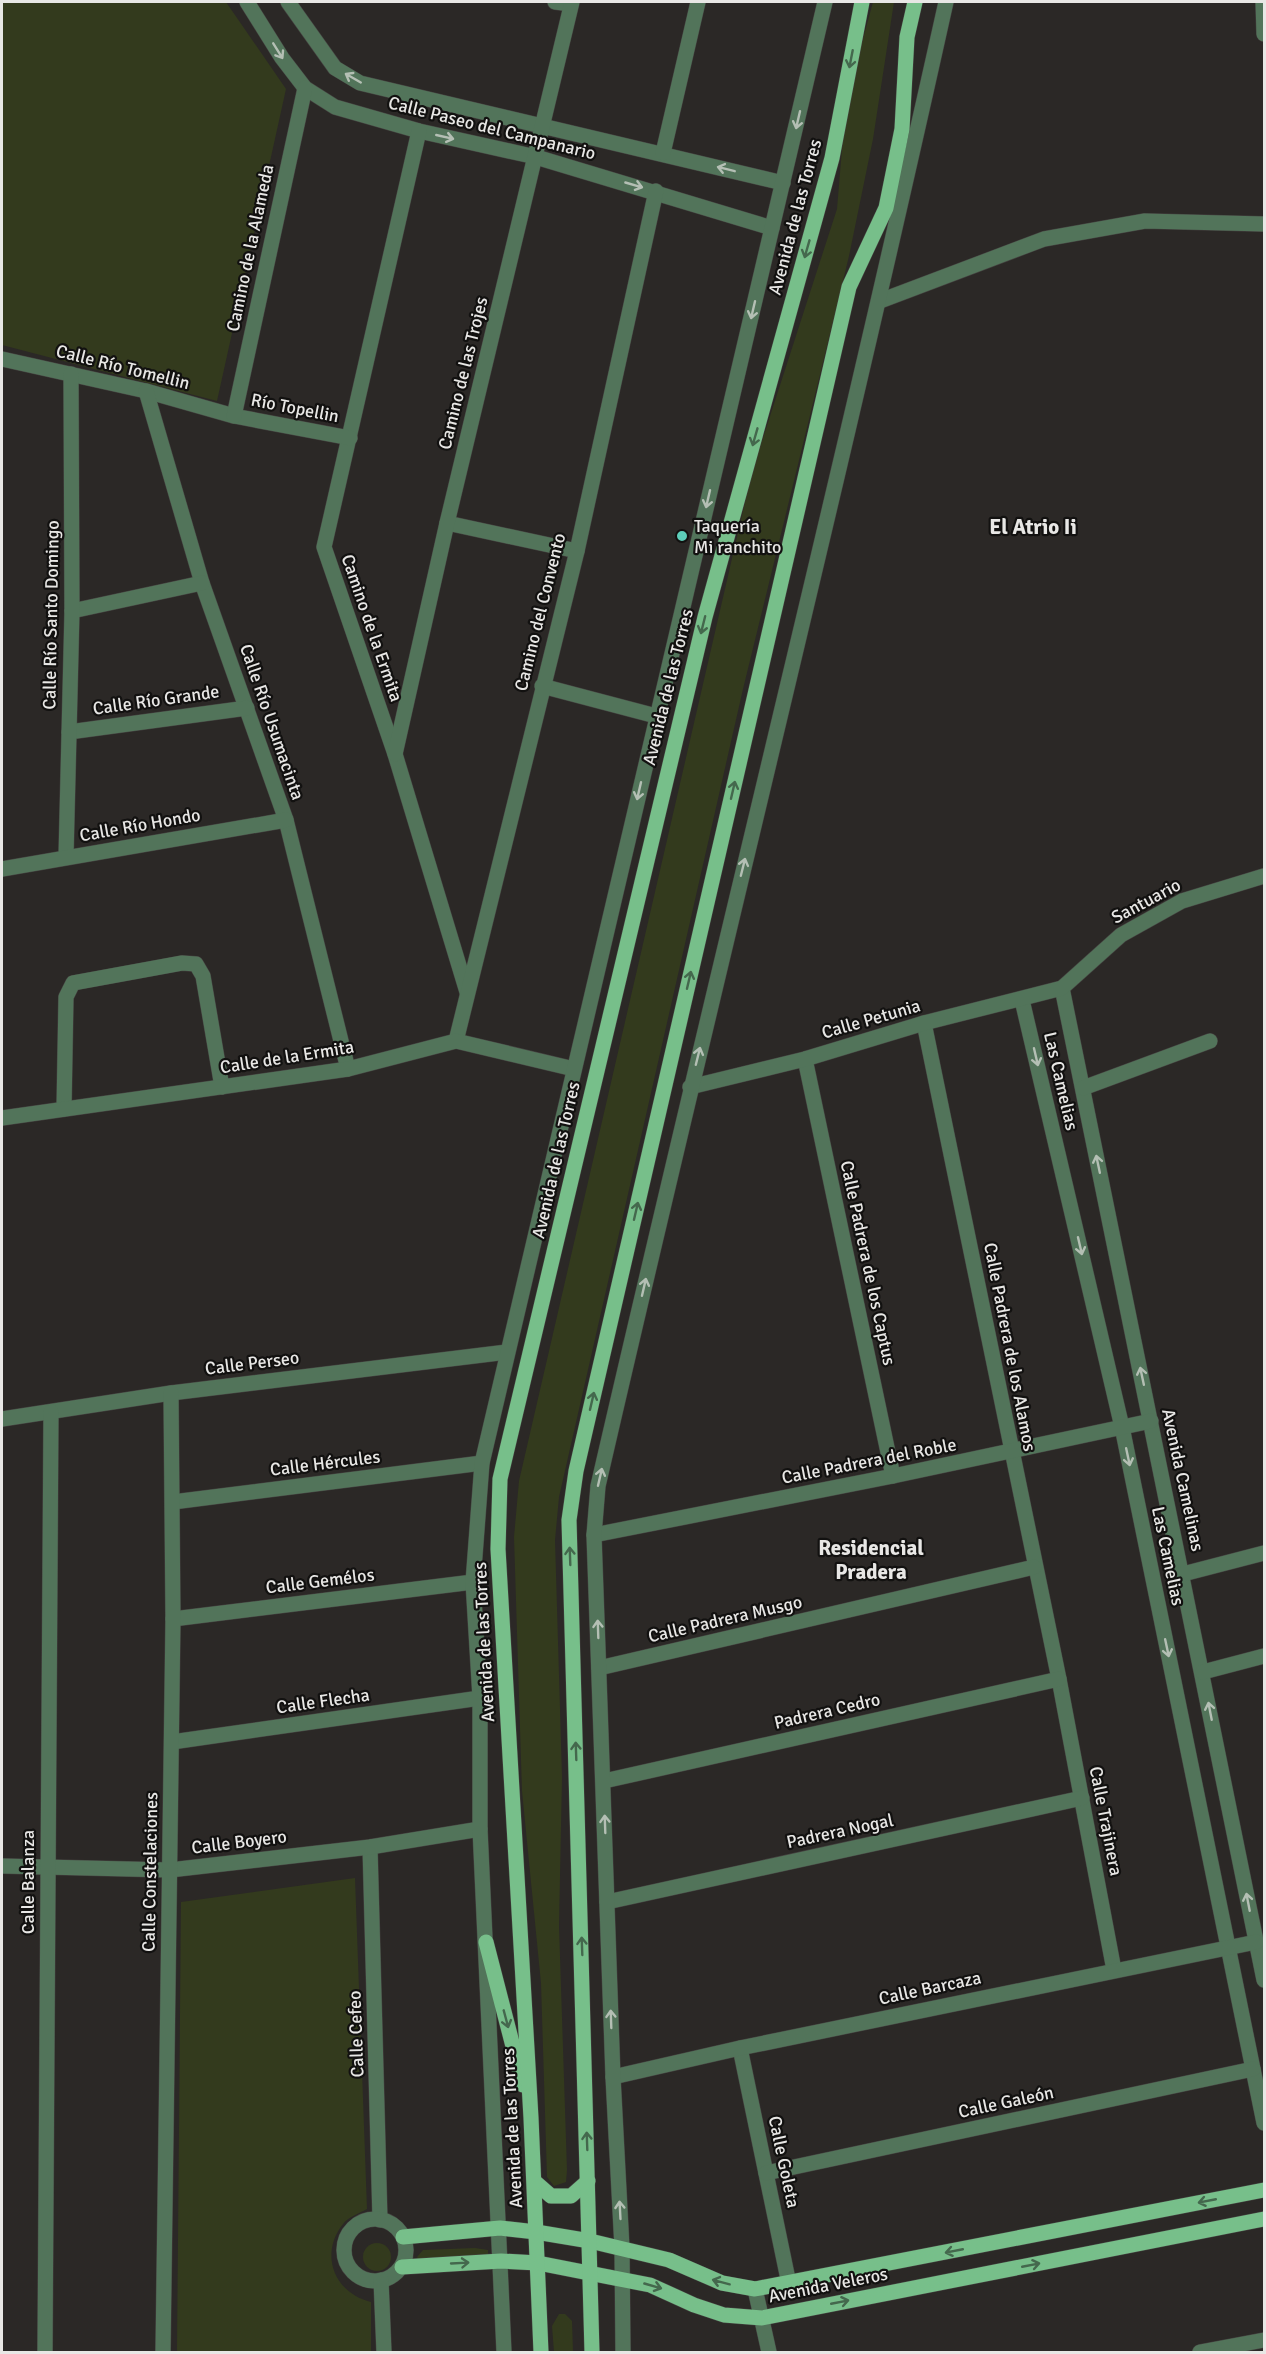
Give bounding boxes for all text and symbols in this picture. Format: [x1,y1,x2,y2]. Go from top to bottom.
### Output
one-way arrow [273,42,285,59]
one-way arrow [845,49,856,68]
one-way arrow [345,72,362,84]
street label: Calle Paseo del Campanario [386,92,598,164]
one-way arrow [791,110,803,129]
one-way arrow [435,131,454,143]
street label: Avenida de las Torres [764,137,826,297]
street label: Camino de la Alameda [222,162,278,334]
one-way arrow [717,163,736,175]
one-way arrow [624,180,643,191]
one-way arrow [801,239,812,258]
street label: Camino de las Trojes [433,294,493,452]
one-way arrow [746,300,758,319]
street label: Calle Río Tomellin [54,340,192,394]
street label: Río Topellin [249,389,341,427]
one-way arrow [749,427,760,446]
one-way arrow [701,489,713,508]
district label: El Atrio Ii [989,514,1077,540]
place label: Taquería Mi ranchito [694,515,781,558]
street label: Calle Río Santo Domingo [38,520,64,710]
marker: Taquería Mi ranchito [675,529,689,543]
street label: Camino del Convento [510,531,570,693]
street label: Camino de la Ermita [336,551,408,705]
street label: Avenida de las Torres [638,606,698,767]
one-way arrow [696,615,708,634]
street label: Calle Río Usumacinta [235,641,309,803]
street label: Calle Río Grande [91,680,221,720]
one-way arrow [632,781,644,800]
one-way arrow [728,781,740,800]
street label: Calle Río Hondo [78,804,202,846]
one-way arrow [738,857,750,876]
street label: Santuario [1108,874,1184,928]
one-way arrow [684,971,696,990]
street label: Calle Petunia [819,994,923,1044]
street label: Las Camelias [1039,1030,1083,1133]
street label: Calle de la Ermita [218,1036,356,1078]
one-way arrow [692,1047,704,1066]
one-way arrow [1030,1047,1042,1066]
street label: Avenida de las Torres [527,1079,585,1241]
one-way arrow [1092,1155,1103,1175]
street label: Calle Padrera de los Captus [836,1159,900,1367]
one-way arrow [631,1202,643,1221]
one-way arrow [1074,1237,1086,1256]
street label: Calle Padrera de los Alamos [979,1241,1041,1453]
one-way arrow [639,1278,650,1297]
street label: Calle Perseo [204,1346,300,1380]
one-way arrow [1136,1367,1147,1386]
one-way arrow [587,1392,599,1411]
street label: Avenida Camelinas [1157,1407,1209,1553]
street label: Calle Padrera del Roble [780,1433,958,1489]
street label: Calle Hércules [269,1445,381,1481]
one-way arrow [1123,1447,1134,1466]
one-way arrow [595,1468,607,1487]
street label: Las Camelias [1147,1505,1189,1608]
district label: Residencial Pradera [818,1535,924,1585]
one-way arrow [564,1546,576,1566]
street label: Avenida de las Torres [469,1561,499,1723]
street label: Calle Gemélos [264,1563,376,1599]
street label: Calle Padrera Musgo [646,1591,804,1647]
one-way arrow [592,1620,603,1640]
one-way arrow [1162,1638,1173,1657]
street label: Calle Flecha [275,1684,371,1718]
street label: Padrera Cedro [772,1688,882,1734]
one-way arrow [1204,1702,1215,1721]
one-way arrow [570,1741,582,1761]
street label: Calle Trajinera [1085,1764,1127,1878]
street label: Calle Constelaciones [138,1792,162,1952]
street label: Padrera Nogal [785,1809,895,1853]
one-way arrow [599,1814,610,1834]
street label: Calle Boyero [190,1825,288,1859]
street label: Calle Balanza [17,1830,39,1934]
one-way arrow [1242,1893,1254,1912]
one-way arrow [576,1936,587,1956]
street label: Calle Barcaza [877,1966,983,2010]
street label: Calle Cefeo [343,1990,369,2078]
one-way arrow [605,2009,616,2029]
one-way arrow [500,2010,512,2029]
street label: Avenida de las Torres [497,2047,527,2209]
street label: Calle Galeón [956,2081,1056,2123]
street label: Calle Goleta [764,2114,804,2210]
one-way arrow [582,2131,593,2151]
one-way arrow [1198,2196,1217,2208]
one-way arrow [614,2201,625,2221]
one-way arrow [945,2246,964,2257]
one-way arrow [450,2258,470,2269]
one-way arrow [1021,2259,1041,2270]
street label: Avenida Veleros [766,2263,890,2307]
one-way arrow [712,2276,731,2287]
one-way arrow [643,2281,662,2292]
one-way arrow [830,2296,849,2307]

